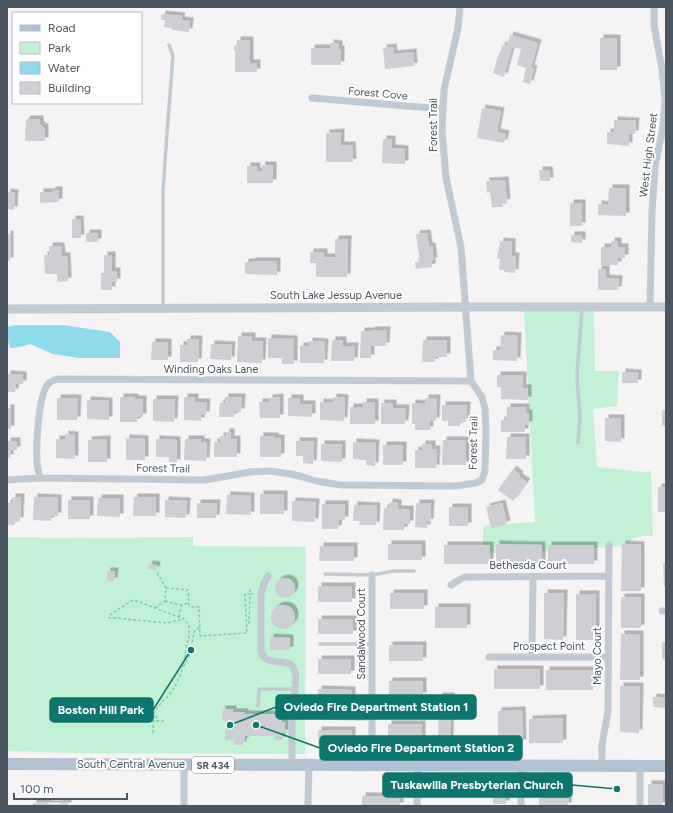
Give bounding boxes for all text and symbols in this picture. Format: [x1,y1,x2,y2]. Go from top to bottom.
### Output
legend [12,12,142,104]
text: Road [48,21,76,35]
text: Park [48,41,71,55]
text: Water [48,61,80,75]
text: Building [48,81,91,95]
street label: Forest Cove [348,84,408,103]
street label: Forest Trail [427,98,440,152]
street label: West High Street [637,112,660,198]
street label: South Lake Jessup Avenue [270,289,402,302]
street label: Winding Oaks Lane [164,363,258,376]
street label: Forest Trail [467,416,480,470]
street label: Forest Trail [136,462,190,475]
street label: Bethesda Court [489,559,567,572]
street label: Sandalwood Court [355,588,368,680]
street label: Mayo Court [591,627,604,685]
street label: Prospect Point [513,640,585,653]
callout: Oviedo Fire Department Station 1 [276,695,476,719]
callout: Boston Hill Park [50,698,153,722]
text: Oviedo Fire Department Station 1 [284,700,468,714]
text: Boston Hill Park [58,703,145,717]
callout: Oviedo Fire Department Station 2 [320,736,522,760]
text: Oviedo Fire Department Station 2 [328,741,514,755]
road number: SR 434 [192,757,234,773]
street label: South Central Avenue [77,758,185,771]
callout: Tuskawilla Presbyterian Church [383,773,572,797]
scale bar [14,775,127,801]
text: Tuskawilla Presbyterian Church [391,778,564,792]
text: 100 m [20,782,54,796]

